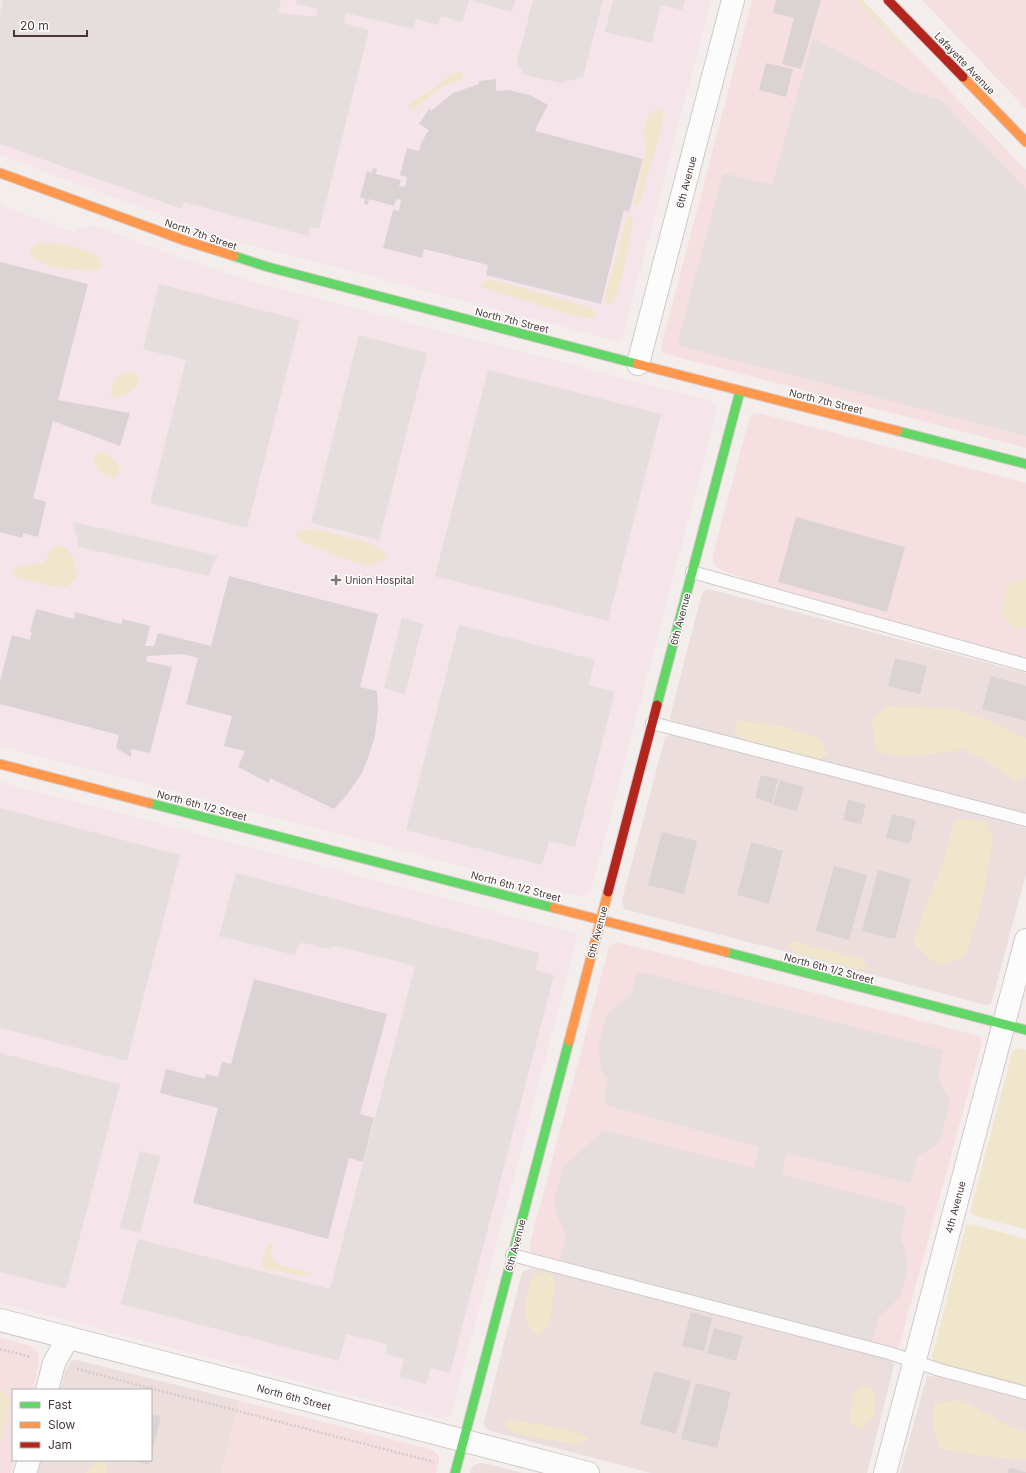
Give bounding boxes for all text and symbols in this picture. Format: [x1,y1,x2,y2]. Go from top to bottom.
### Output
scale bar [14,12,87,38]
text: 20 m [20,18,49,33]
street label: Lafayette Avenue [932,30,998,97]
street label: 6th Avenue [673,155,699,209]
street label: North 7th Street [163,216,239,252]
street label: North 7th Street [474,305,551,335]
street label: North 7th Street [788,386,865,416]
marker: Union Hospital [330,574,342,586]
place label: Union Hospital [345,574,414,586]
street label: 6th Avenue [667,592,693,646]
street label: North 6th 1/2 Street [156,787,249,823]
street label: North 6th 1/2 Street [470,868,563,904]
street label: 6th Avenue [584,905,610,959]
street label: North 6th 1/2 Street [783,950,876,986]
street label: 4th Avenue [942,1179,968,1234]
street label: 6th Avenue [502,1218,528,1272]
street label: North 6th Street [256,1381,333,1413]
legend [12,1389,152,1461]
text: Fast [48,1397,72,1412]
text: Slow [48,1417,76,1432]
text: Jam [48,1437,72,1452]

